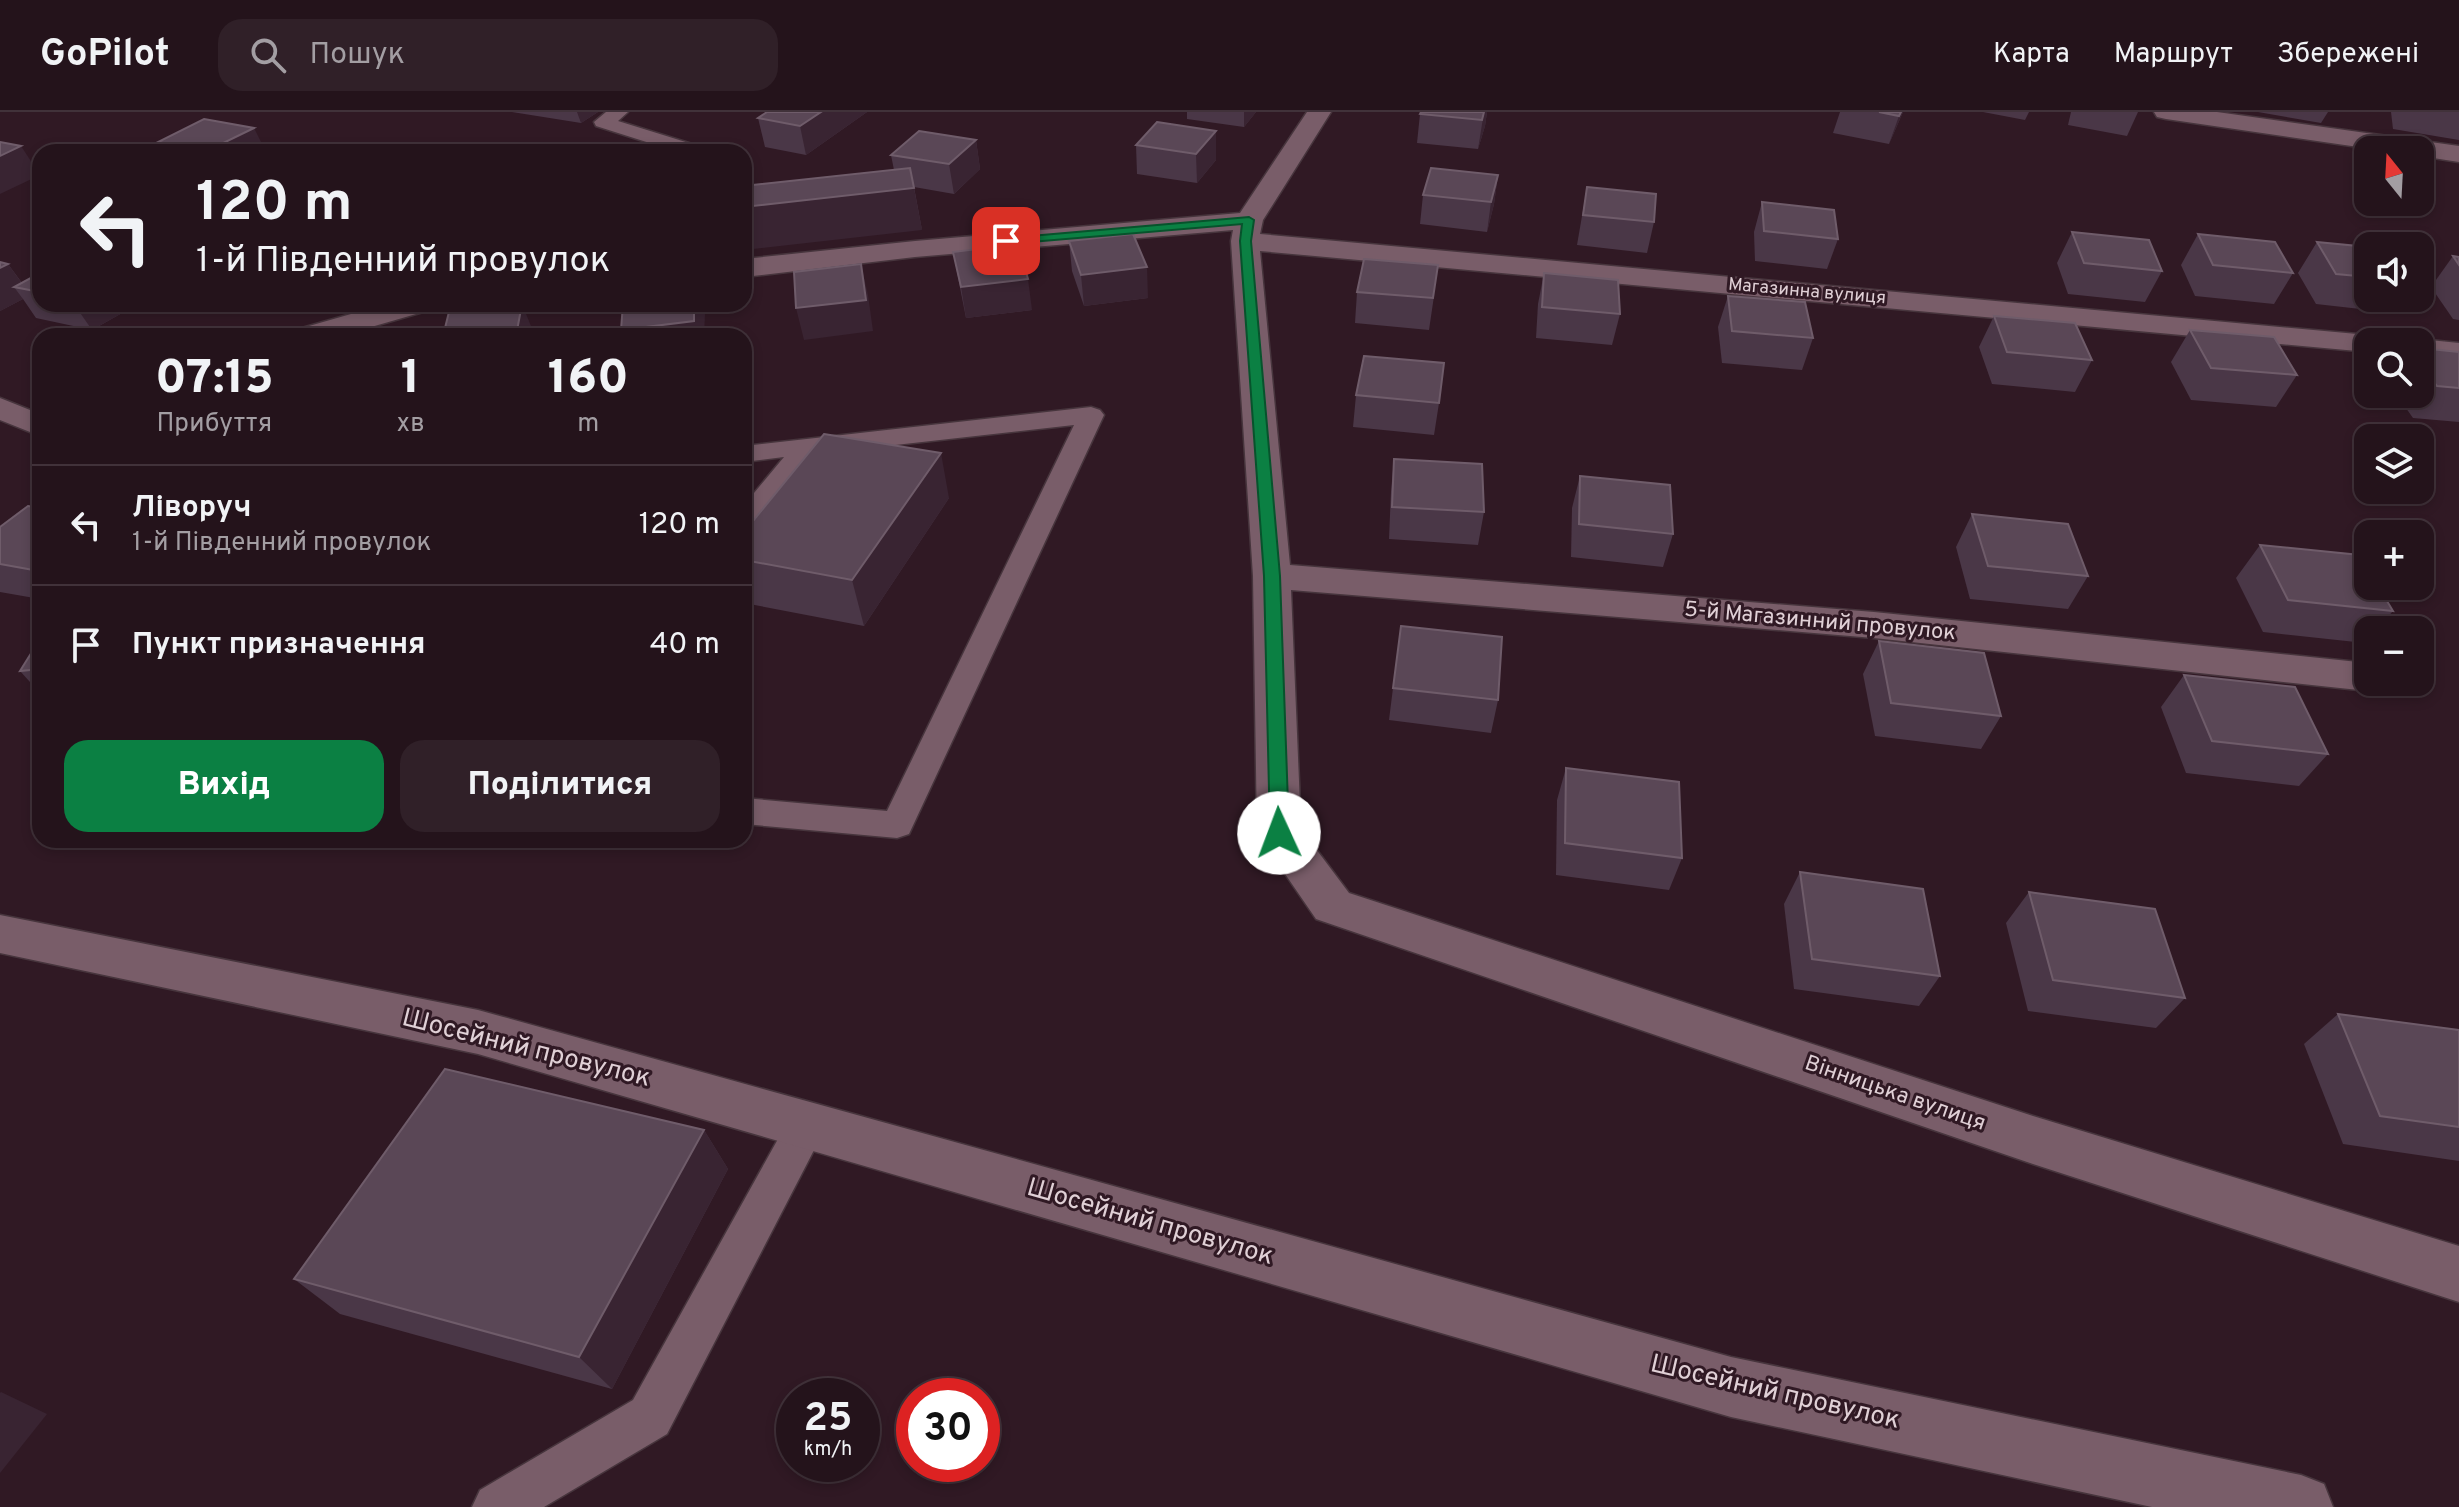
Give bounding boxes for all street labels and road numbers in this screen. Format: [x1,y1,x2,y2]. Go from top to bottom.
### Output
street label: Магазинна вулиця [1727,274,1887,310]
street label: 5-й Магазинний провулок [1683,597,1957,647]
street label: Шосейний провулок [398,1002,654,1096]
street label: Вінницька вулиця [1801,1050,1989,1138]
street label: Шосейний провулок [1023,1172,1277,1274]
street label: Шосейний провулок [1647,1348,1903,1438]

